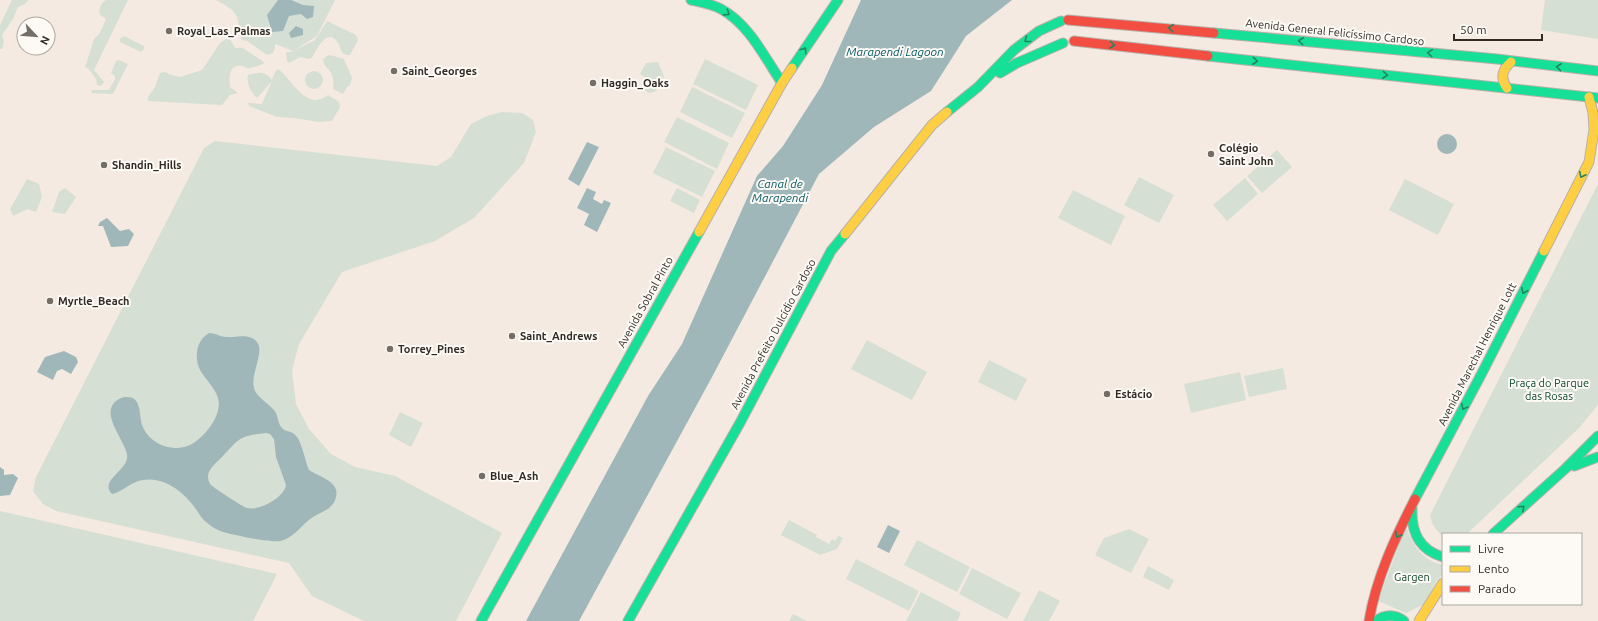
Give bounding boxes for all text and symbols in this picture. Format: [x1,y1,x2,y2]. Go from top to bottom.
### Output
one-way arrow [723,8,730,15]
north arrow [16,16,56,56]
scale bar [1454,16,1542,42]
street label: Avenida General Felicíssimo Cardoso [1245,17,1425,47]
text: 50 m [1460,23,1487,36]
one-way arrow [1168,24,1174,33]
place label: Royal_Las_Palmas [177,25,271,38]
marker: Royal_Las_Palmas [164,26,174,36]
text: N [38,34,52,47]
one-way arrow [1025,36,1032,43]
one-way arrow [1298,37,1304,46]
one-way arrow [1109,41,1115,50]
water label: Marapendi Lagoon [846,45,944,58]
one-way arrow [799,48,806,55]
one-way arrow [1427,49,1433,58]
one-way arrow [1252,56,1259,65]
one-way arrow [1556,63,1562,72]
place label: Saint_Georges [402,65,477,78]
marker: Saint_Georges [389,66,399,76]
one-way arrow [1382,70,1388,79]
place label: Haggin_Oaks [601,77,669,90]
marker: Haggin_Oaks [588,78,598,88]
place label: Colégio Saint John [1219,142,1273,167]
marker: Colégio Saint John [1206,149,1216,159]
place label: Shandin_Hills [112,159,182,172]
marker: Shandin_Hills [99,160,109,170]
one-way arrow [1580,171,1587,179]
water label: Canal de Marapendi [752,177,809,204]
street label: Avenida Sobral Pinto [615,254,675,350]
street label: Avenida Prefeito Dulcídio Cardoso [728,257,818,411]
street label: Avenida Marechal Henrique Lott [1436,280,1519,427]
one-way arrow [1521,287,1528,295]
place label: Myrtle_Beach [58,295,129,308]
marker: Myrtle_Beach [45,296,55,306]
place label: Saint_Andrews [520,330,597,343]
marker: Saint_Andrews [507,331,517,341]
place label: Torrey_Pines [398,343,465,356]
marker: Torrey_Pines [385,344,395,354]
park label: Praça do Parque das Rosas [1509,377,1589,402]
place label: Estácio [1115,388,1153,400]
marker: Estácio [1102,389,1112,399]
one-way arrow [1461,403,1469,410]
place label: Blue_Ash [490,470,538,483]
marker: Blue_Ash [477,471,487,481]
one-way arrow [1517,505,1525,513]
one-way arrow [1395,530,1403,538]
legend [1442,533,1582,605]
text: Livre [1478,542,1504,555]
text: Lento [1478,562,1509,575]
park label: Gargen [1394,571,1430,583]
text: Parado [1478,582,1516,595]

